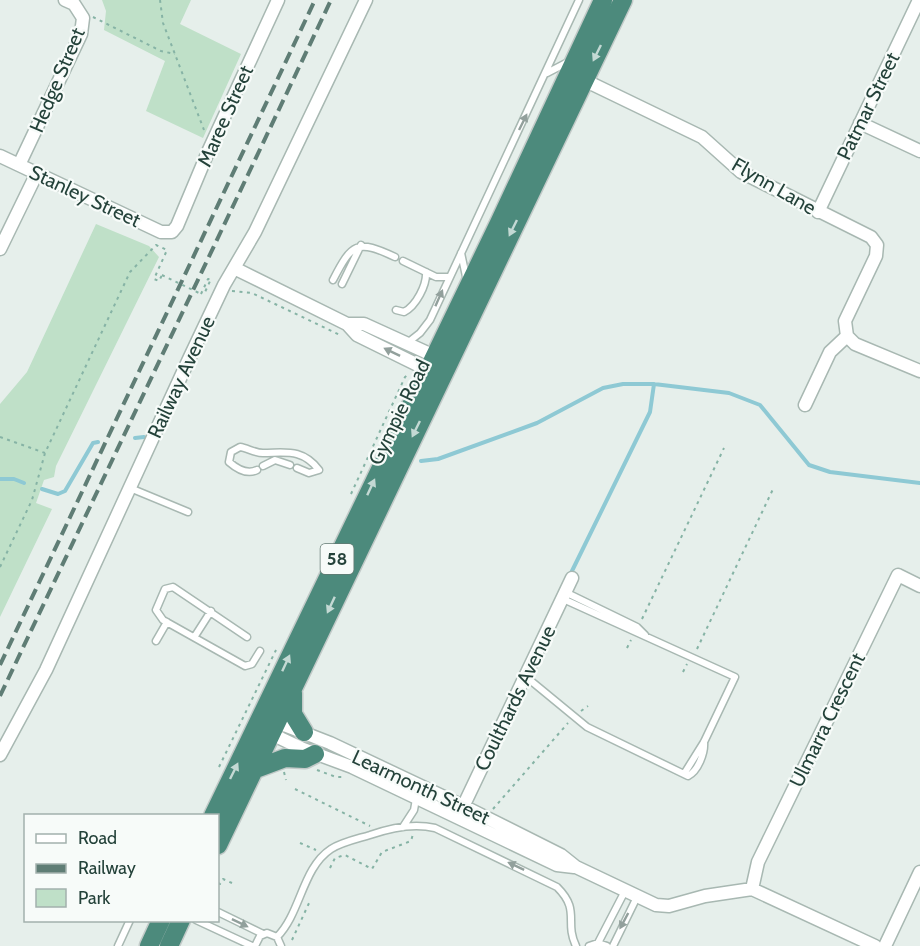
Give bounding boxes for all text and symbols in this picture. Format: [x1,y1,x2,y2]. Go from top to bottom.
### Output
street label: Hedge Street [24,24,90,136]
one-way arrow [593,44,602,61]
street label: Patmar Street [832,48,904,164]
street label: Maree Street [192,61,258,170]
one-way arrow [519,114,528,131]
street label: Flynn Lane [728,152,820,220]
street label: Stanley Street [26,160,145,232]
one-way arrow [508,220,517,237]
one-way arrow [435,290,444,307]
street label: Railway Avenue [142,312,220,442]
one-way arrow [383,347,400,357]
street label: Gympie Road [363,355,435,469]
one-way arrow [411,421,420,438]
one-way arrow [366,479,375,496]
road number: 58 [320,544,354,574]
one-way arrow [327,597,336,614]
street label: Coulthards Avenue [469,621,561,775]
street label: Ulmarra Crescent [784,649,870,791]
one-way arrow [282,655,291,672]
street label: Learmonth Street [348,745,494,829]
one-way arrow [229,762,239,780]
legend [24,814,219,922]
text: Road [78,827,117,849]
text: Railway [78,857,136,879]
one-way arrow [507,862,524,871]
text: Park [78,887,111,909]
one-way arrow [620,913,629,930]
one-way arrow [232,918,249,928]

